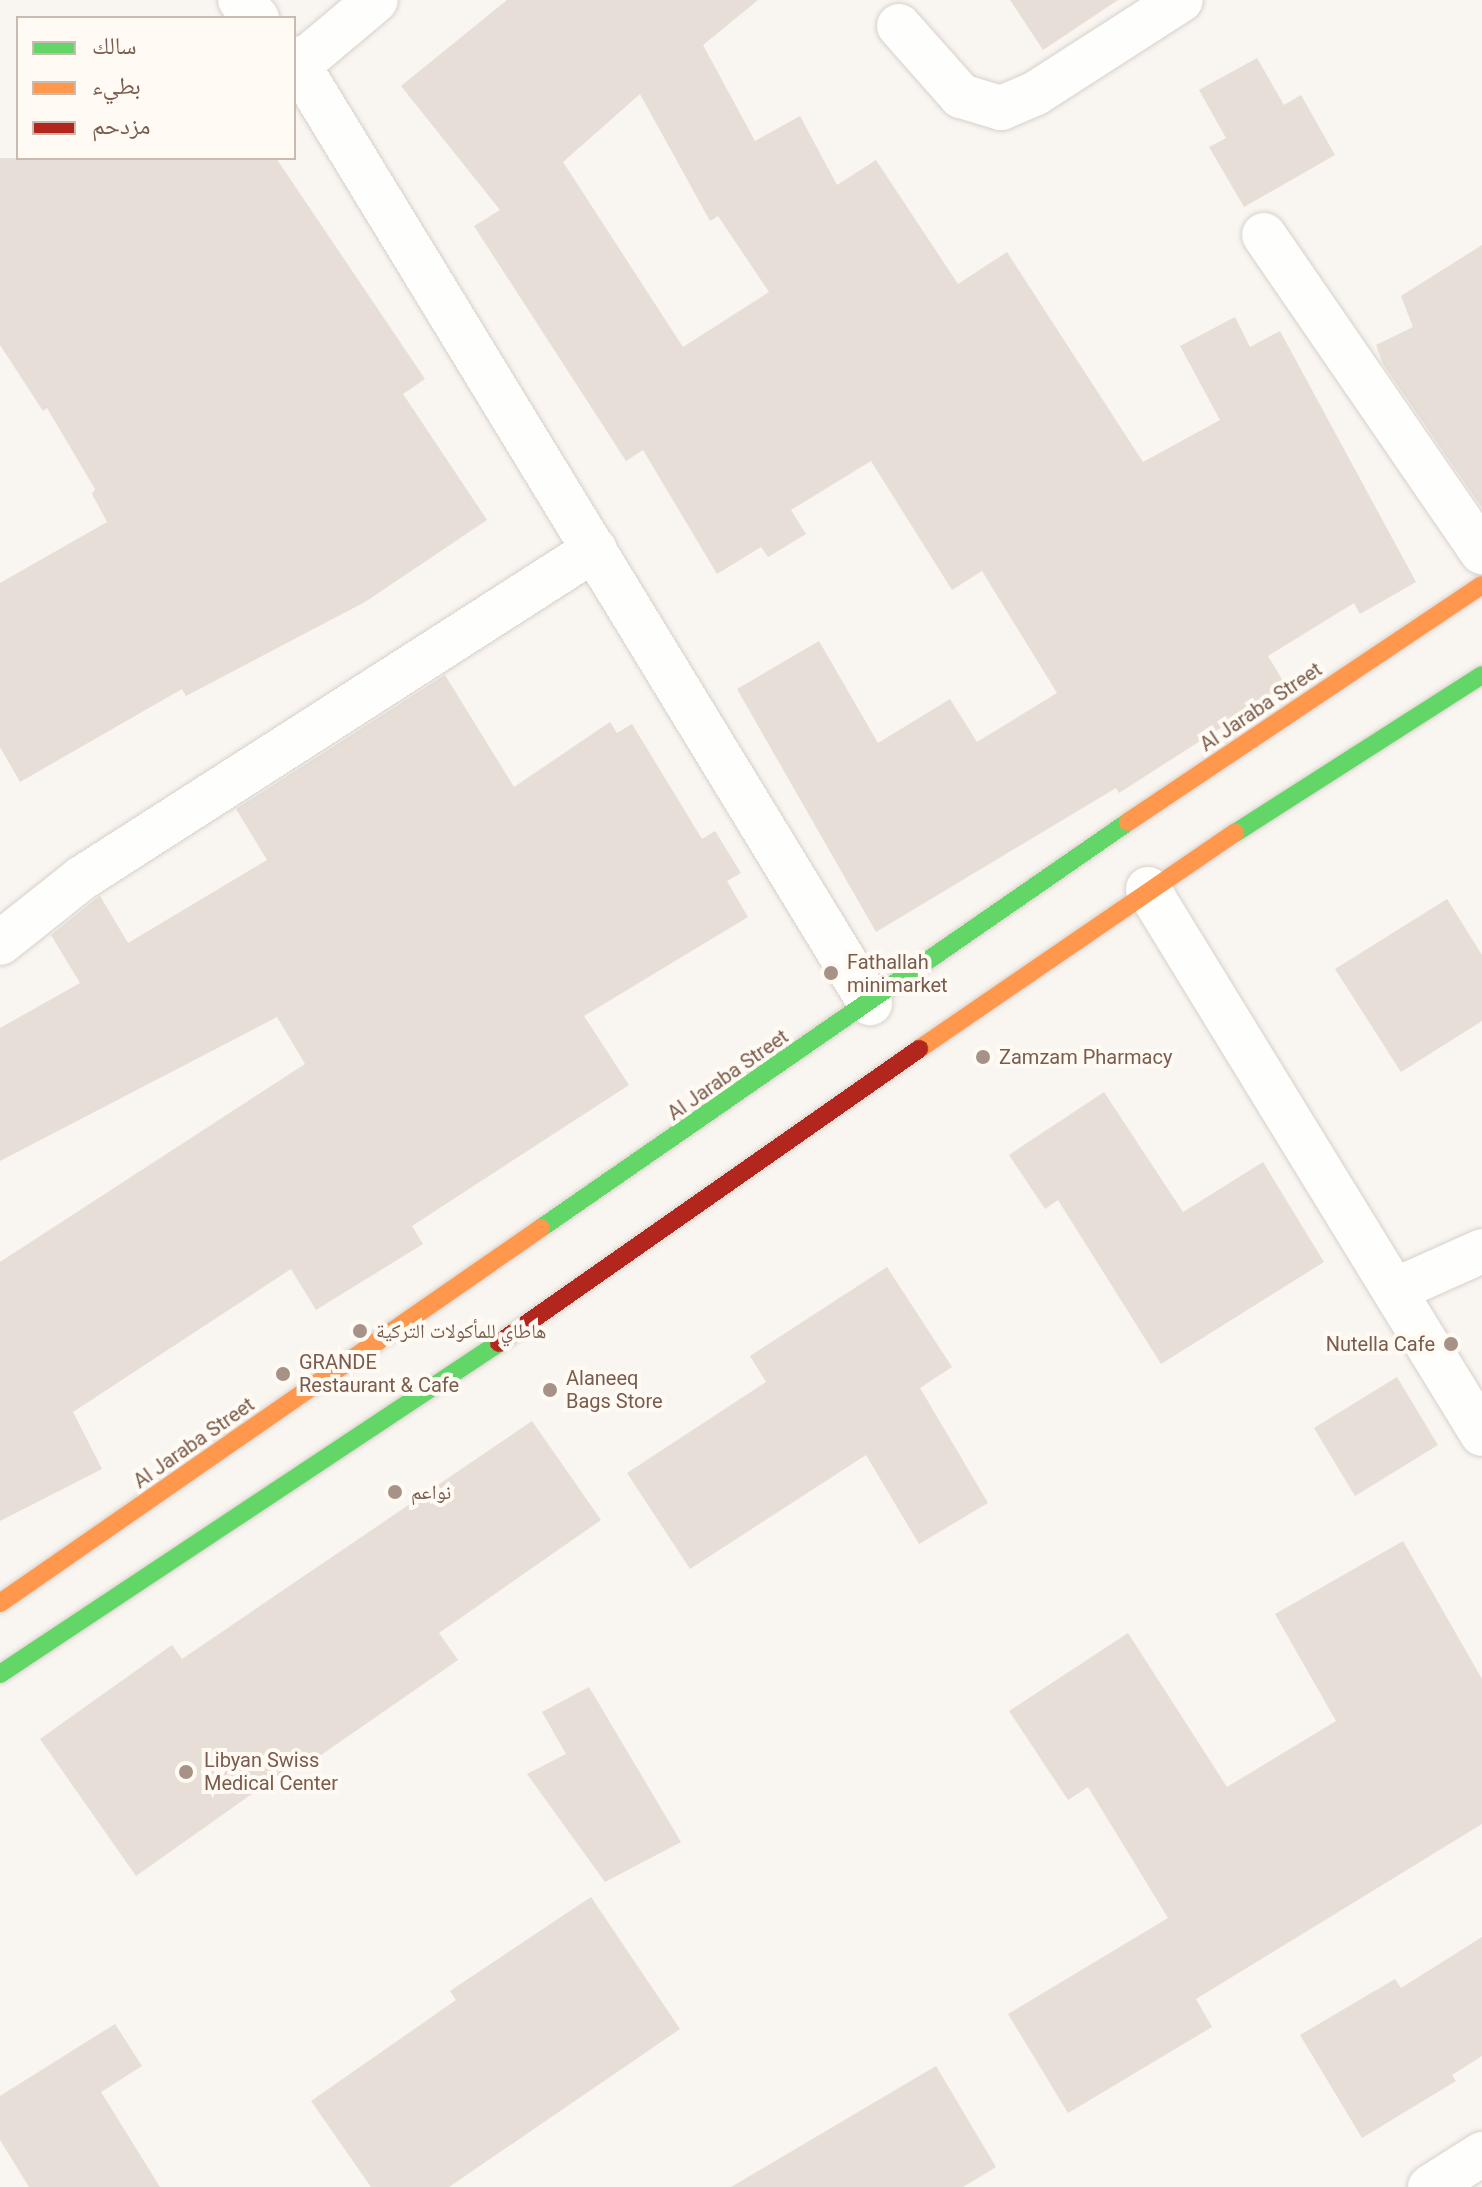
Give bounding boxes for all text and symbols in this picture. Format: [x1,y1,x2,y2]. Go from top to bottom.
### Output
legend [16,16,296,160]
text: سالك [92,32,137,60]
text: بطيء [92,72,141,100]
text: مزدحم [92,112,151,140]
street label: Al Jaraba Street [1195,657,1327,757]
place label: Fathallah minimarket [847,950,948,997]
marker: Fathallah minimarket [822,964,840,982]
street label: Al Jaraba Street [663,1024,793,1126]
place label: Zamzam Pharmacy [999,1045,1172,1069]
marker: Zamzam Pharmacy [974,1048,992,1066]
place label: هاطاي للمأكولات التركية [376,1319,547,1343]
marker: هاطاي للمأكولات التركية [351,1322,369,1340]
place label: Nutella Cafe [1326,1332,1435,1356]
marker: Nutella Cafe [1442,1335,1460,1353]
place label: GRANDE Restaurant & Cafe [299,1350,459,1397]
marker: GRANDE Restaurant & Cafe [274,1365,292,1383]
place label: Alaneeq Bags Store [566,1366,663,1413]
marker: Alaneeq Bags Store [541,1381,559,1399]
street label: Al Jaraba Street [129,1392,259,1494]
place label: نواعم [411,1480,451,1504]
marker: نواعم [386,1483,404,1501]
place label: Libyan Swiss Medical Center [204,1748,338,1795]
marker: Libyan Swiss Medical Center [175,1761,197,1783]

